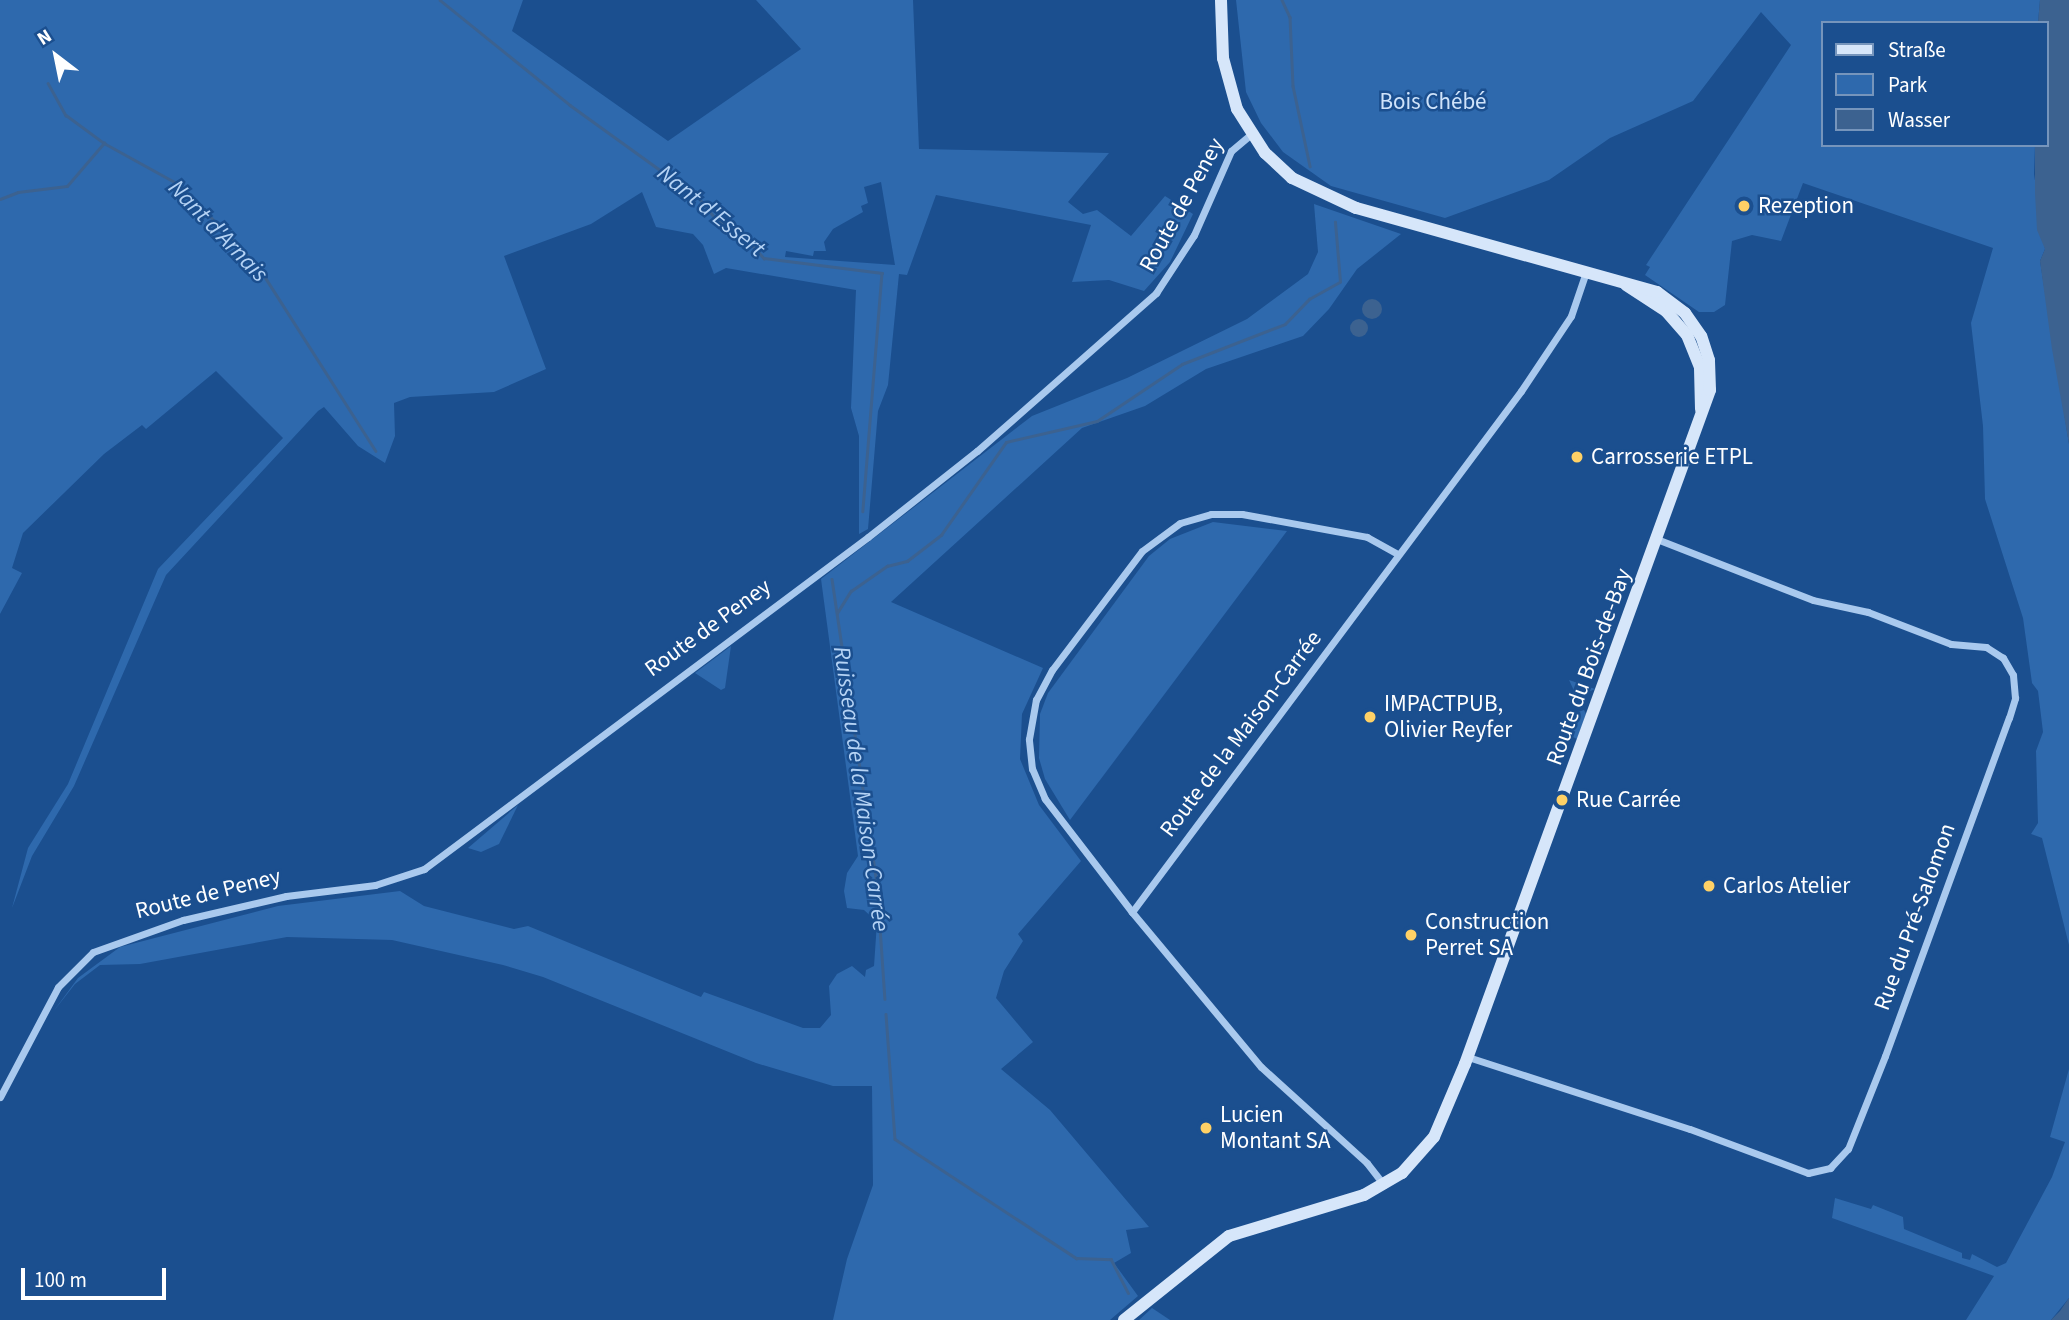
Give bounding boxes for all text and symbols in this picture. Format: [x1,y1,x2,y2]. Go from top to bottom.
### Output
north arrow [21,21,91,91]
legend [1820,21,2048,147]
text: N [32,23,57,53]
text: Straße [1888,35,1946,65]
text: Park [1888,70,1927,100]
park label: Bois Chébé [1379,88,1487,116]
text: Wasser [1888,105,1950,135]
street label: Route de Peney [1134,133,1230,277]
water label: Nant d'Essert [651,159,771,263]
water label: Nant d'Arnais [162,174,274,288]
place label: Rezeption [1758,192,1854,220]
marker: Rezeption [1736,198,1752,214]
place label: Carrosserie ETPL [1591,443,1753,471]
marker: Carrosserie ETPL [1569,449,1585,465]
street label: Route du Bois-de-Bay [1541,565,1637,769]
street label: Route de Peney [640,573,776,683]
street label: Route de la Maison-Carrée [1154,625,1328,843]
water label: Ruisseau de la Maison-Carrée [827,644,895,934]
place label: IMPACTPUB, Olivier Reyfer [1384,690,1512,744]
marker: IMPACTPUB, Olivier Reyfer [1362,709,1378,725]
place label: Rue Carrée [1576,786,1681,814]
marker: Rue Carrée [1554,792,1570,808]
street label: Rue du Pré-Salomon [1868,820,1962,1014]
street label: Route de Peney [132,863,284,925]
place label: Carlos Atelier [1723,872,1850,900]
marker: Carlos Atelier [1701,878,1717,894]
place label: Construction Perret SA [1425,908,1549,962]
marker: Construction Perret SA [1403,927,1419,943]
place label: Lucien Montant SA [1220,1101,1330,1155]
marker: Lucien Montant SA [1198,1120,1214,1136]
scale bar [24,1254,170,1298]
text: 100 m [34,1265,87,1295]

